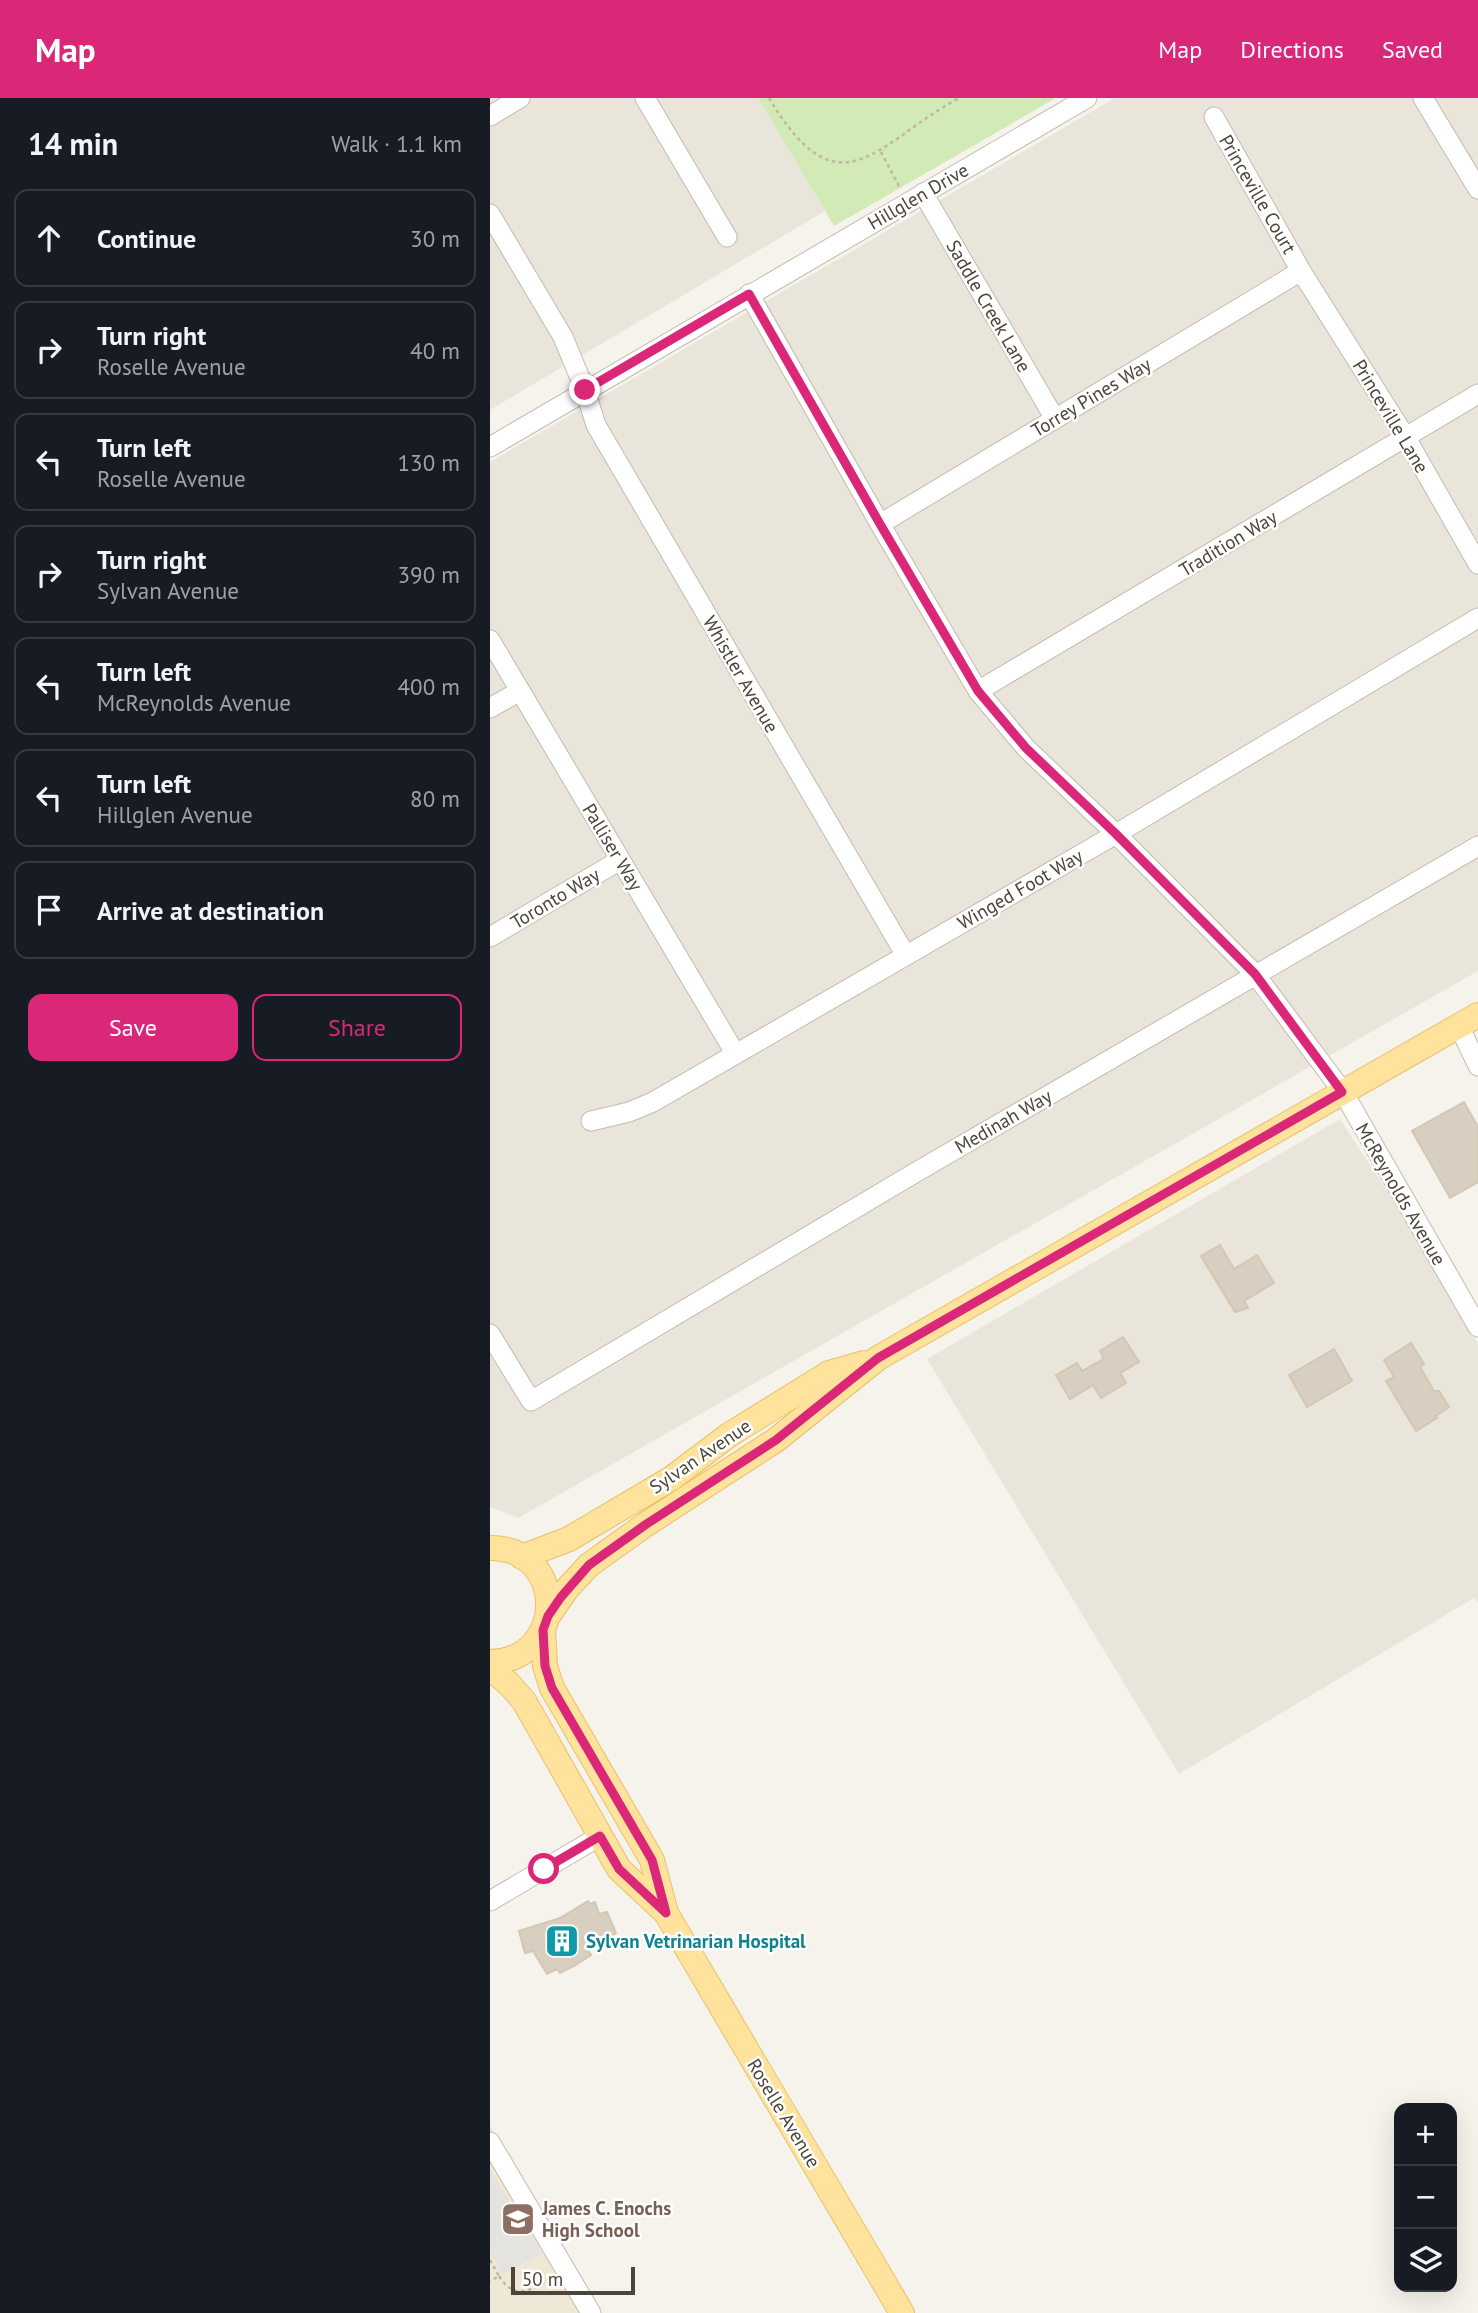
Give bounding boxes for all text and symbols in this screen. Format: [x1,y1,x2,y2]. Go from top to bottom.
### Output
text: Map [35,28,96,71]
text: Map [1158,34,1202,65]
text: Directions [1240,34,1344,65]
text: Saved [1382,34,1443,65]
text: 14 min [28,124,118,163]
text: Walk · 1.1 km [331,129,462,158]
street label: Princeville Court [1214,130,1302,258]
street label: Hillglen Drive [863,158,973,234]
icon: ahead [30,219,68,257]
text: Continue [97,222,196,255]
text: 30 m [410,224,460,253]
street label: Saddle Creek Lane [941,236,1037,376]
text: Turn right [97,319,206,352]
icon: right [30,331,68,369]
text: 40 m [410,336,460,365]
text: Roselle Avenue [97,352,246,381]
street label: Torrey Pines Way [1027,352,1155,442]
street label: Princeville Lane [1348,355,1434,477]
route end [569,374,600,405]
text: Turn left [97,431,191,464]
icon: left [30,443,68,481]
text: 130 m [398,448,460,477]
text: Roselle Avenue [97,464,246,493]
street label: Tradition Way [1175,504,1281,582]
text: Turn right [97,543,206,576]
icon: right [30,555,68,593]
text: 390 m [398,560,460,589]
text: Sylvan Avenue [97,576,239,605]
street label: Whistler Avenue [698,611,784,737]
text: Turn left [97,655,191,688]
icon: left [30,667,68,705]
text: 400 m [398,672,460,701]
text: McReynolds Avenue [97,688,291,717]
text: Turn left [97,767,191,800]
icon: left [30,779,68,817]
text: 80 m [410,784,460,813]
street label: Palliser Way [578,799,649,895]
text: Hillglen Avenue [97,800,253,829]
street label: Winged Foot Way [953,843,1087,935]
street label: Toronto Way [506,862,604,934]
icon: arrive [30,891,68,929]
text: Arrive at destination [97,894,324,927]
button: Save [28,994,238,1061]
button: Share [252,994,462,1061]
street label: Medinah Way [950,1083,1056,1158]
street label: McReynolds Avenue [1351,1119,1451,1269]
street label: Sylvan Avenue [645,1413,755,1499]
route start [528,1853,559,1884]
building icon: Sylvan Vetrinarian Hospital [543,1922,581,1960]
place label: Sylvan Vetrinarian Hospital [586,1929,806,1953]
street label: Roselle Avenue [742,2054,826,2172]
map controls [1394,2103,1457,2292]
button: + [1394,2103,1457,2166]
button: − [1394,2166,1457,2229]
place label: James C. Enochs High School [541,2196,671,2242]
school or university icon: James C. Enochs High School [499,2200,537,2238]
button: layers [1394,2229,1457,2292]
scale bar [511,2264,635,2296]
text: 50 m [522,2267,563,2291]

